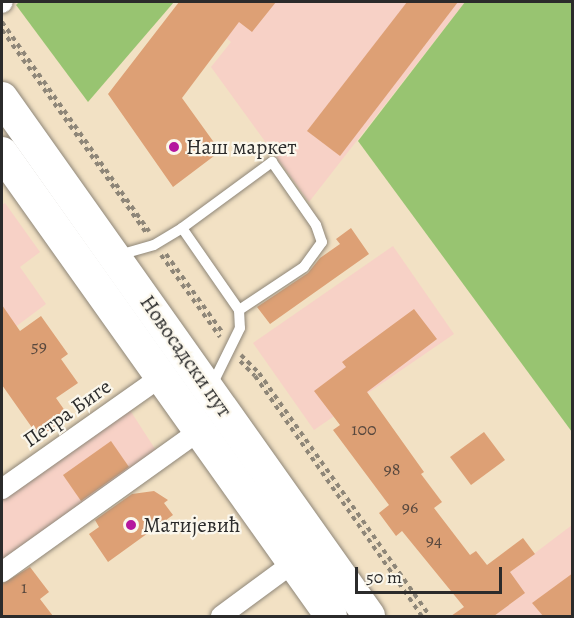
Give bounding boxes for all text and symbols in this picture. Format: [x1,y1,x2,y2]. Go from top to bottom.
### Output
place label: Наш маркет [186,134,297,160]
marker: Наш маркет [167,140,181,154]
street label: Новосадски пут [135,290,237,422]
house number: 59 [31,335,47,357]
street label: Петра Биге [18,374,116,452]
house number: 100 [351,418,377,440]
house number: 98 [384,458,400,480]
house number: 96 [402,496,418,518]
place label: Матијевић [143,512,240,538]
marker: Матијевић [124,518,138,532]
house number: 94 [426,529,442,551]
scale bar [358,555,505,593]
text: 50 m [366,565,402,589]
house number: 1 [21,576,27,598]

